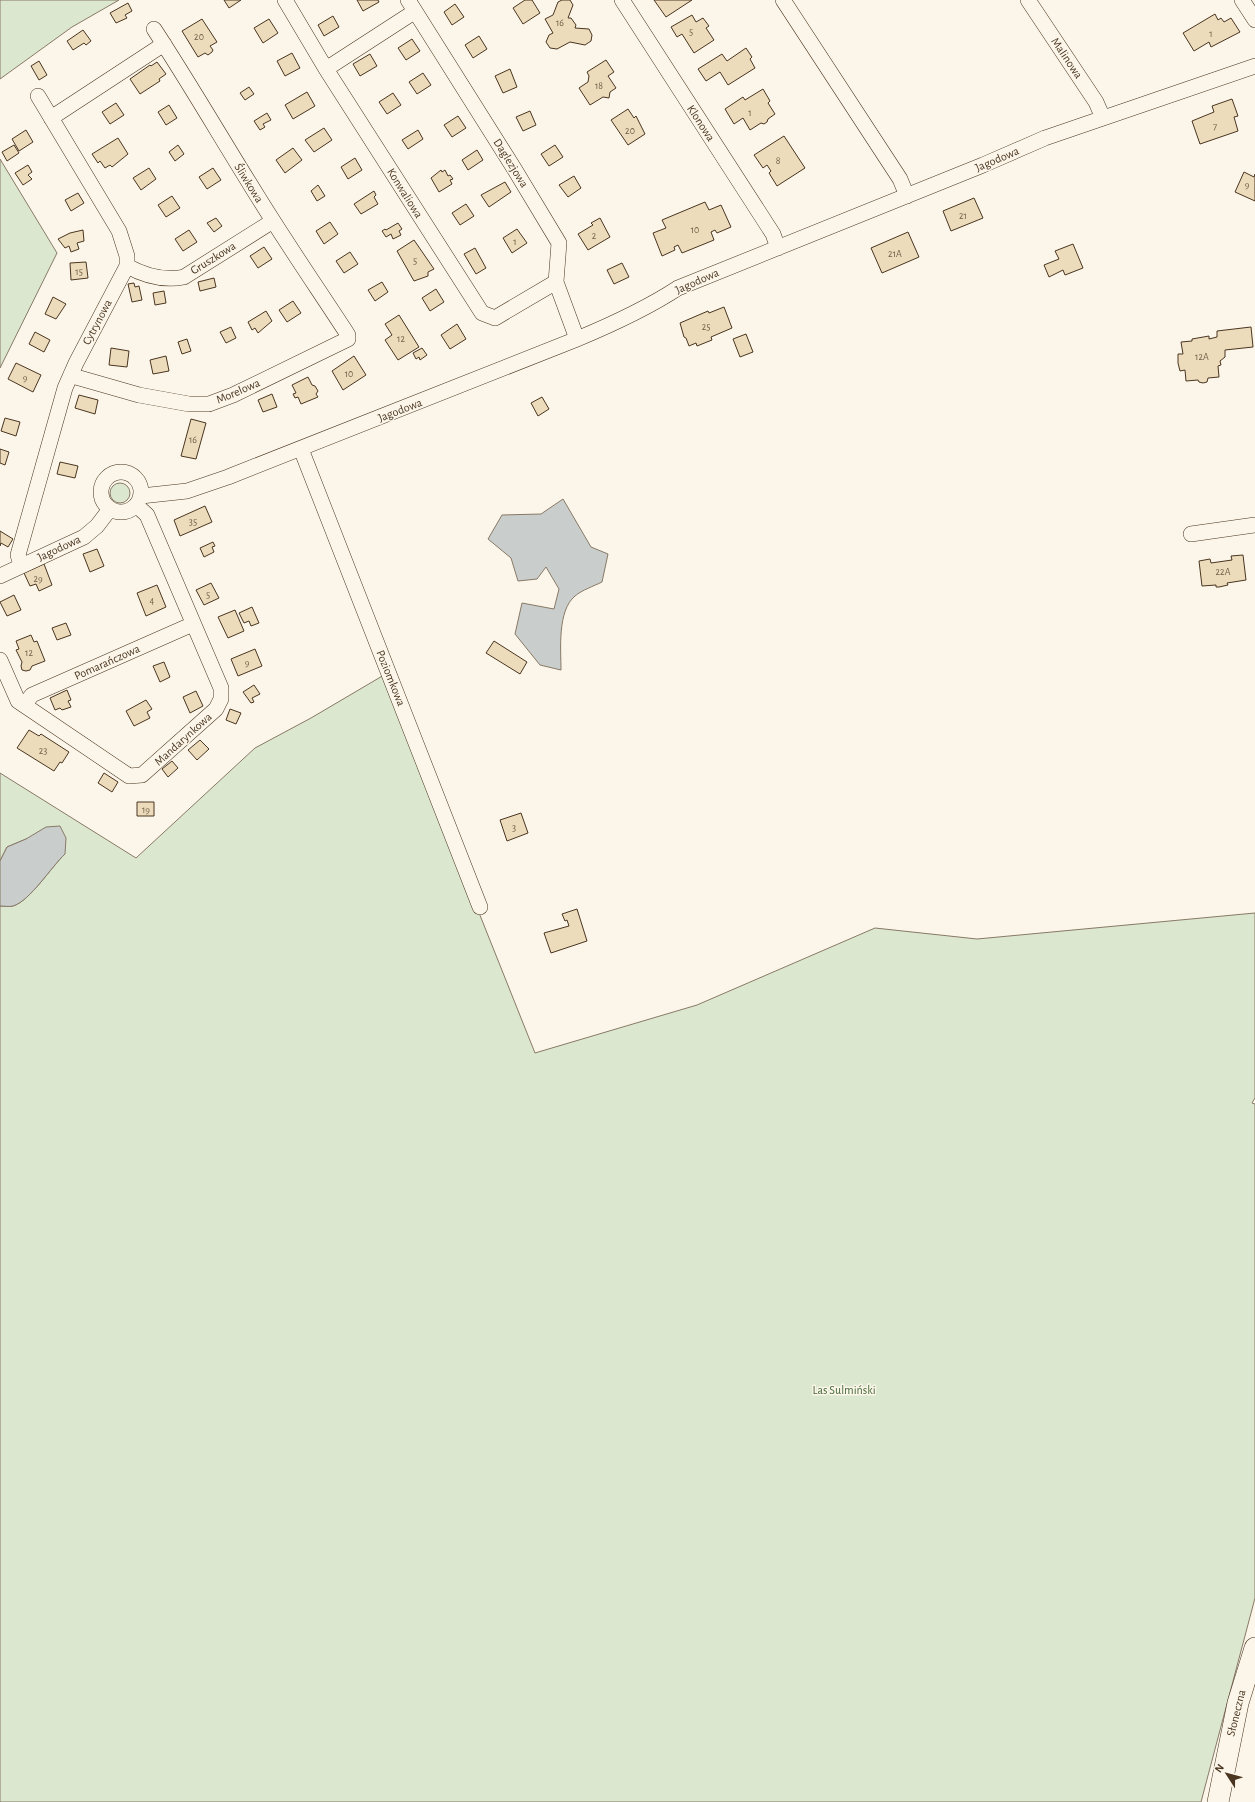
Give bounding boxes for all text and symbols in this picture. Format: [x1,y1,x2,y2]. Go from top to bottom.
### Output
house number: 16 [556,18,564,28]
house number: 5 [689,27,693,37]
house number: 1 [1209,29,1213,39]
house number: 20 [194,32,204,42]
street label: Malinowa [1049,36,1085,81]
house number: 18 [595,81,603,91]
street label: Klonowa [685,103,717,144]
house number: 1 [748,108,752,118]
house number: 7 [1213,122,1217,132]
house number: 20 [625,126,635,136]
street label: Daglezjowa [491,137,531,190]
street label: Jagodowa [973,144,1021,174]
house number: 8 [776,156,781,166]
street label: Śliwkowa [232,160,268,205]
street label: Konwaliowa [385,166,425,221]
house number: 9 [1245,180,1250,190]
house number: 21 [959,211,967,221]
house number: 10 [691,225,699,235]
house number: 2 [592,231,597,241]
house number: 1 [513,237,517,247]
street label: Gruszkowa [188,239,238,277]
house number: 21A [888,249,902,259]
house number: 5 [413,256,417,266]
street label: Jagodowa [673,266,721,296]
house number: 15 [75,267,83,277]
street label: Cytrynowa [80,297,115,347]
house number: 25 [702,322,710,332]
house number: 12 [397,334,405,344]
house number: 12A [1195,352,1209,362]
house number: 10 [345,369,353,379]
house number: 9 [23,373,28,383]
street label: Morelowa [214,376,262,406]
street label: Jagodowa [376,396,424,424]
house number: 16 [189,435,197,445]
house number: 35 [189,517,197,527]
street label: Jagodowa [36,533,83,563]
house number: 22A [1216,567,1231,577]
house number: 29 [33,574,43,584]
house number: 5 [206,590,210,600]
house number: 4 [150,596,155,606]
street label: Pomarańczowa [72,642,142,682]
house number: 12 [25,648,33,658]
street label: Poziomkowa [374,648,408,708]
house number: 9 [245,658,250,668]
street label: Mandarynkowa [152,710,215,768]
house number: 23 [39,746,47,756]
house number: 19 [142,805,150,815]
house number: 3 [512,823,516,833]
park label: Las Sulmiński [812,1384,876,1396]
street label: Słoneczna [1224,1688,1248,1738]
north arrow [1207,1754,1247,1794]
text: N [1213,1762,1226,1775]

